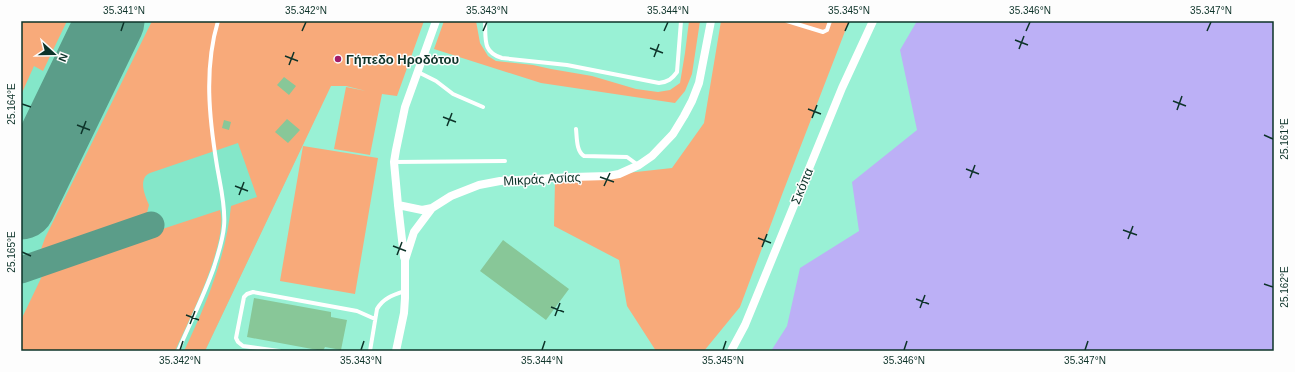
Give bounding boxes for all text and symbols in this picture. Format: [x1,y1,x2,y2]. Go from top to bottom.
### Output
text: 35.341°N [103,5,145,16]
text: 35.342°N [285,5,327,16]
text: 35.343°N [466,5,508,16]
text: 35.344°N [647,5,689,16]
text: 35.345°N [828,5,870,16]
text: 35.346°N [1009,5,1051,16]
text: 35.347°N [1190,5,1232,16]
north arrow [34,34,74,74]
text: N [56,52,70,63]
place label: Γήπεδο Ηροδότου [346,52,460,67]
marker: Γήπεδο Ηροδότου [333,54,343,64]
text: 25.164°E [6,83,17,125]
text: 25.161°E [1279,118,1290,160]
street label: Σκόπα [788,165,816,206]
street label: Μικράς Ασίας [503,169,581,189]
text: 25.165°E [6,231,17,273]
text: 25.162°E [1279,266,1290,308]
text: 35.342°N [159,355,201,366]
text: 35.343°N [340,355,382,366]
text: 35.344°N [521,355,563,366]
text: 35.345°N [702,355,744,366]
text: 35.346°N [883,355,925,366]
text: 35.347°N [1064,355,1106,366]

